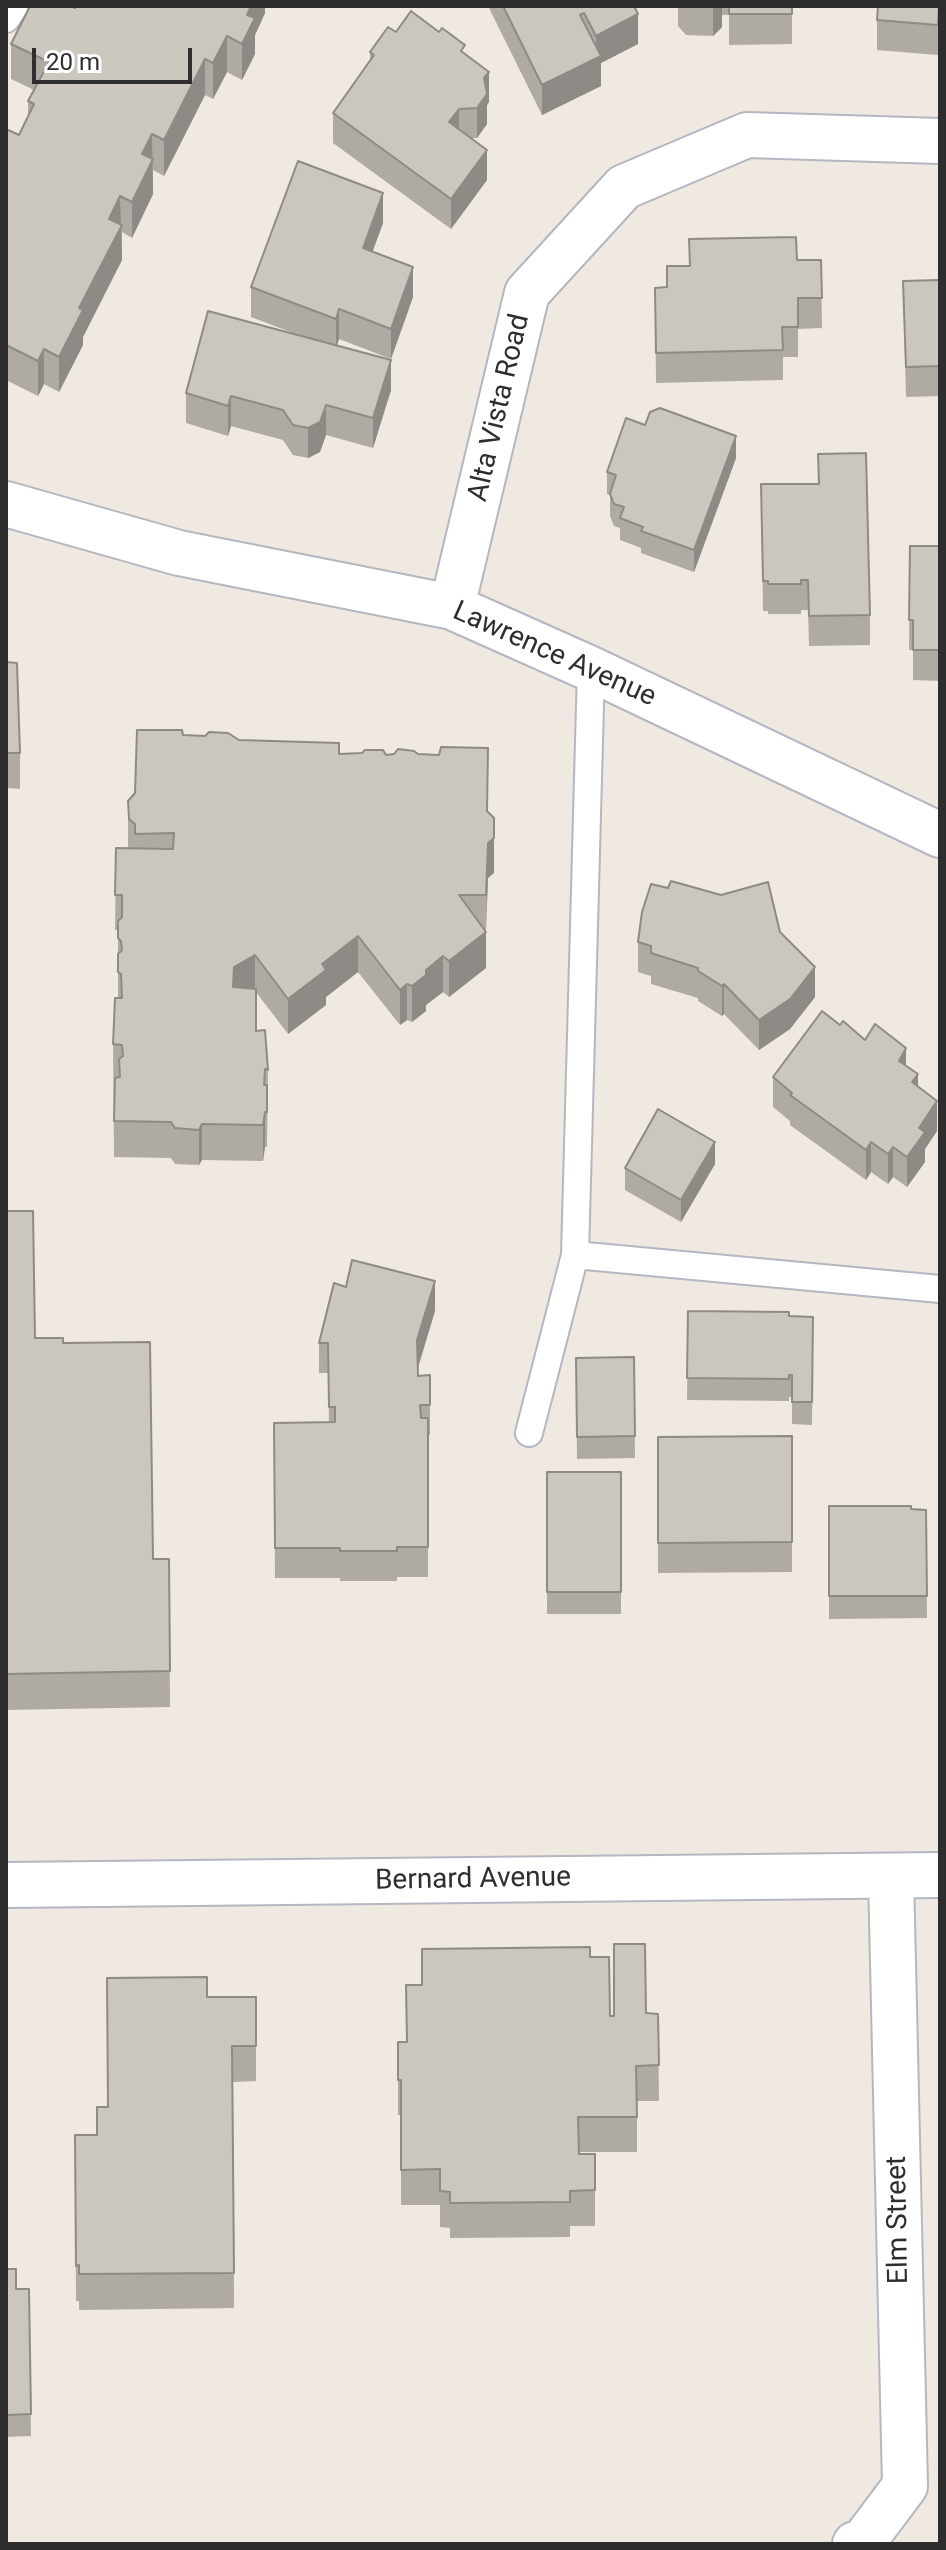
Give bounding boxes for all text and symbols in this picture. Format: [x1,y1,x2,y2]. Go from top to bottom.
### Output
scale bar [36,32,196,82]
text: 20 m [46,48,100,76]
street label: Alta Vista Road [462,311,538,505]
street label: Lawrence Avenue [447,595,661,715]
street label: Bernard Avenue [375,1861,571,1899]
street label: Elm Street [881,2156,917,2284]

